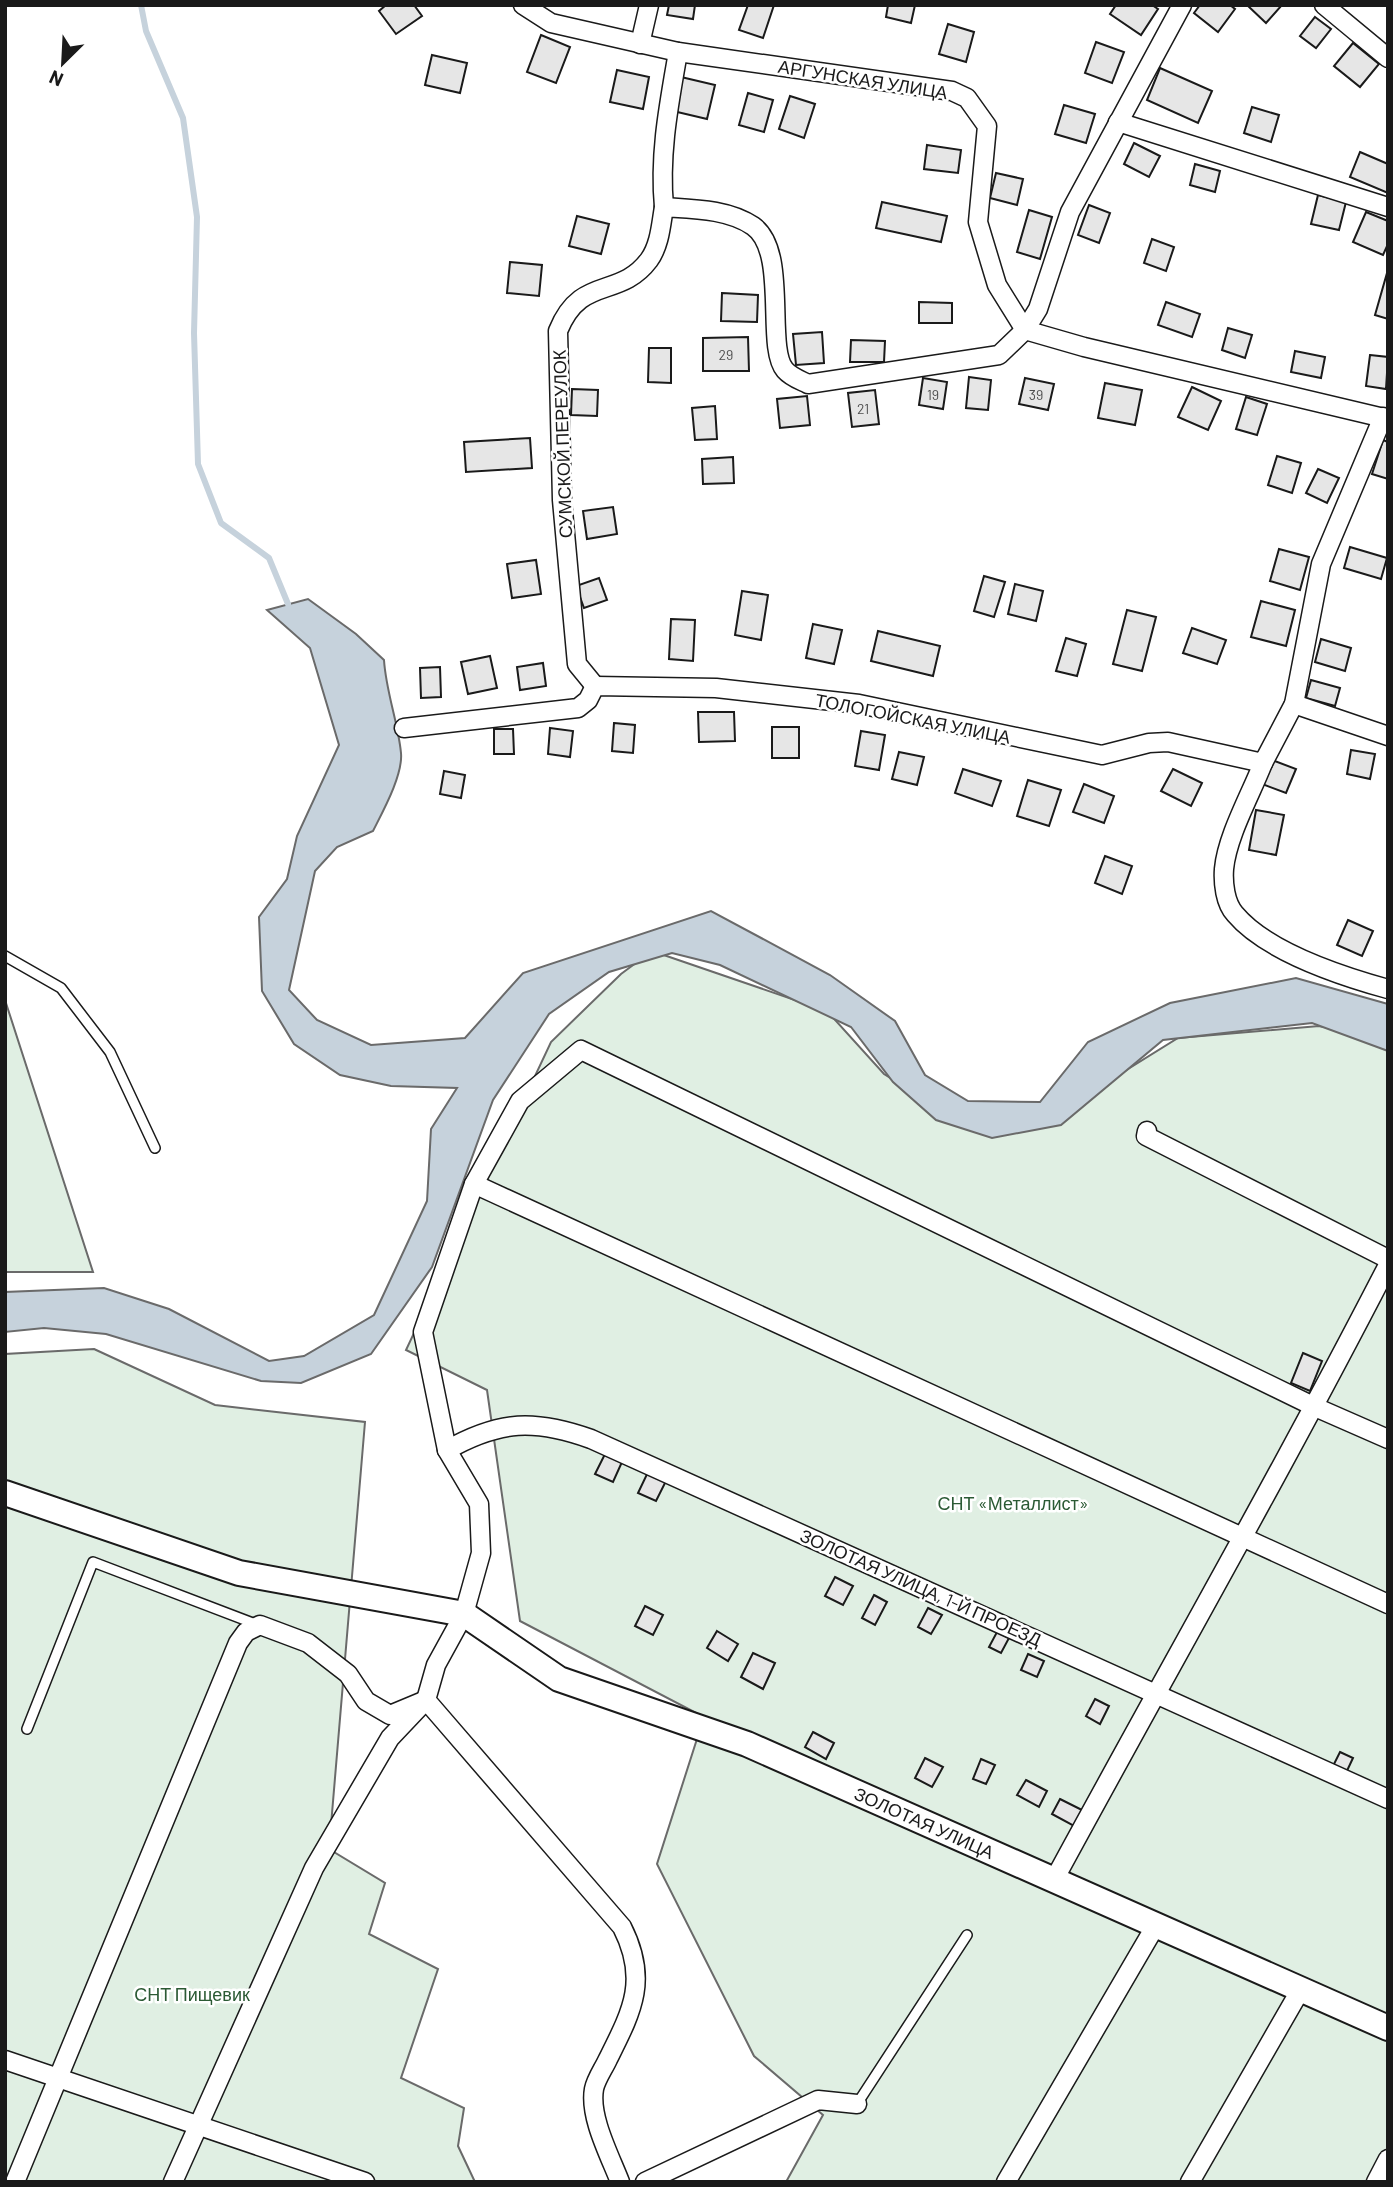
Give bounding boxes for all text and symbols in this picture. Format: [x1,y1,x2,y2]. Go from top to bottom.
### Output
north arrow [28,28,98,98]
street label: АРГУНСКАЯ УЛИЦА [777,55,949,103]
text: N [45,66,66,92]
house number: 29 [719,346,733,363]
street label: СУМСКОЙ ПЕРЕУЛОК [548,349,576,539]
house number: 19 [927,386,939,403]
house number: 39 [1029,386,1043,403]
house number: 21 [857,400,869,417]
street label: ТОЛОГОЙСКАЯ УЛИЦА [813,688,1013,748]
park label: СНТ «Металлист» [938,1492,1089,1514]
street label: ЗОЛОТАЯ УЛИЦА, 1-Й ПРОЕЗД [797,1524,1045,1650]
street label: ЗОЛОТАЯ УЛИЦА [851,1782,997,1863]
park label: СНТ Пищевик [134,1983,250,2005]

